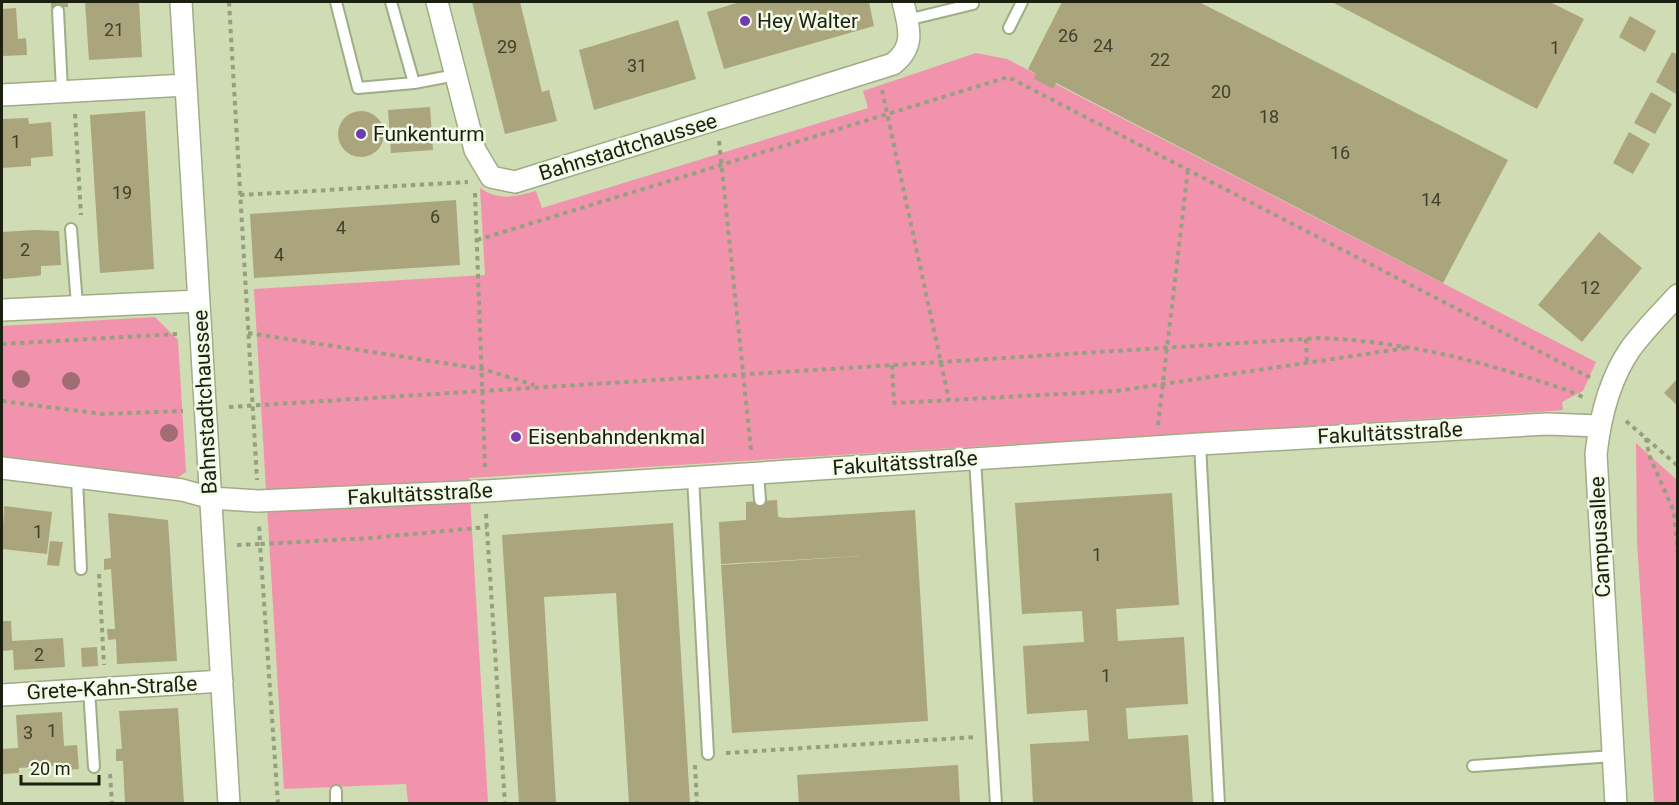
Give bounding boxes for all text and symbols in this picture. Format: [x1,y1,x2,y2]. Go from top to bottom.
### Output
place label: Hey Walter [757,9,858,33]
marker: Hey Walter [738,14,752,28]
house number: 21 [104,19,124,40]
house number: 26 [1058,25,1078,46]
house number: 24 [1093,35,1113,56]
house number: 29 [497,36,517,57]
house number: 1 [1550,37,1560,58]
house number: 22 [1150,49,1170,70]
house number: 31 [627,55,647,76]
house number: 20 [1211,81,1231,102]
house number: 18 [1259,106,1279,127]
street label: Bahnstadtchaussee [536,108,720,186]
place label: Funkenturm [373,122,485,146]
marker: Funkenturm [354,127,368,141]
house number: 1 [11,131,21,152]
house number: 16 [1330,142,1350,163]
house number: 19 [112,182,132,203]
house number: 14 [1421,189,1441,210]
house number: 6 [430,206,440,227]
house number: 4 [336,217,346,238]
house number: 2 [20,239,30,260]
house number: 4 [274,244,284,265]
house number: 12 [1580,277,1600,298]
street label: Bahnstadtchaussee [188,309,222,495]
street label: Fakultätsstraße [1317,417,1463,449]
place label: Eisenbahndenkmal [528,425,705,449]
marker: Eisenbahndenkmal [509,430,523,444]
street label: Fakultätsstraße [832,446,978,480]
street label: Campusallee [1585,476,1615,598]
street label: Fakultätsstraße [347,478,493,510]
house number: 1 [33,521,43,542]
house number: 1 [1092,544,1102,565]
house number: 2 [34,644,44,665]
house number: 1 [1101,665,1111,686]
street label: Grete-Kahn-Straße [26,672,198,704]
house number: 1 [47,720,57,741]
house number: 3 [23,722,33,743]
scale bar [21,748,99,786]
text: 20 m [30,758,70,779]

